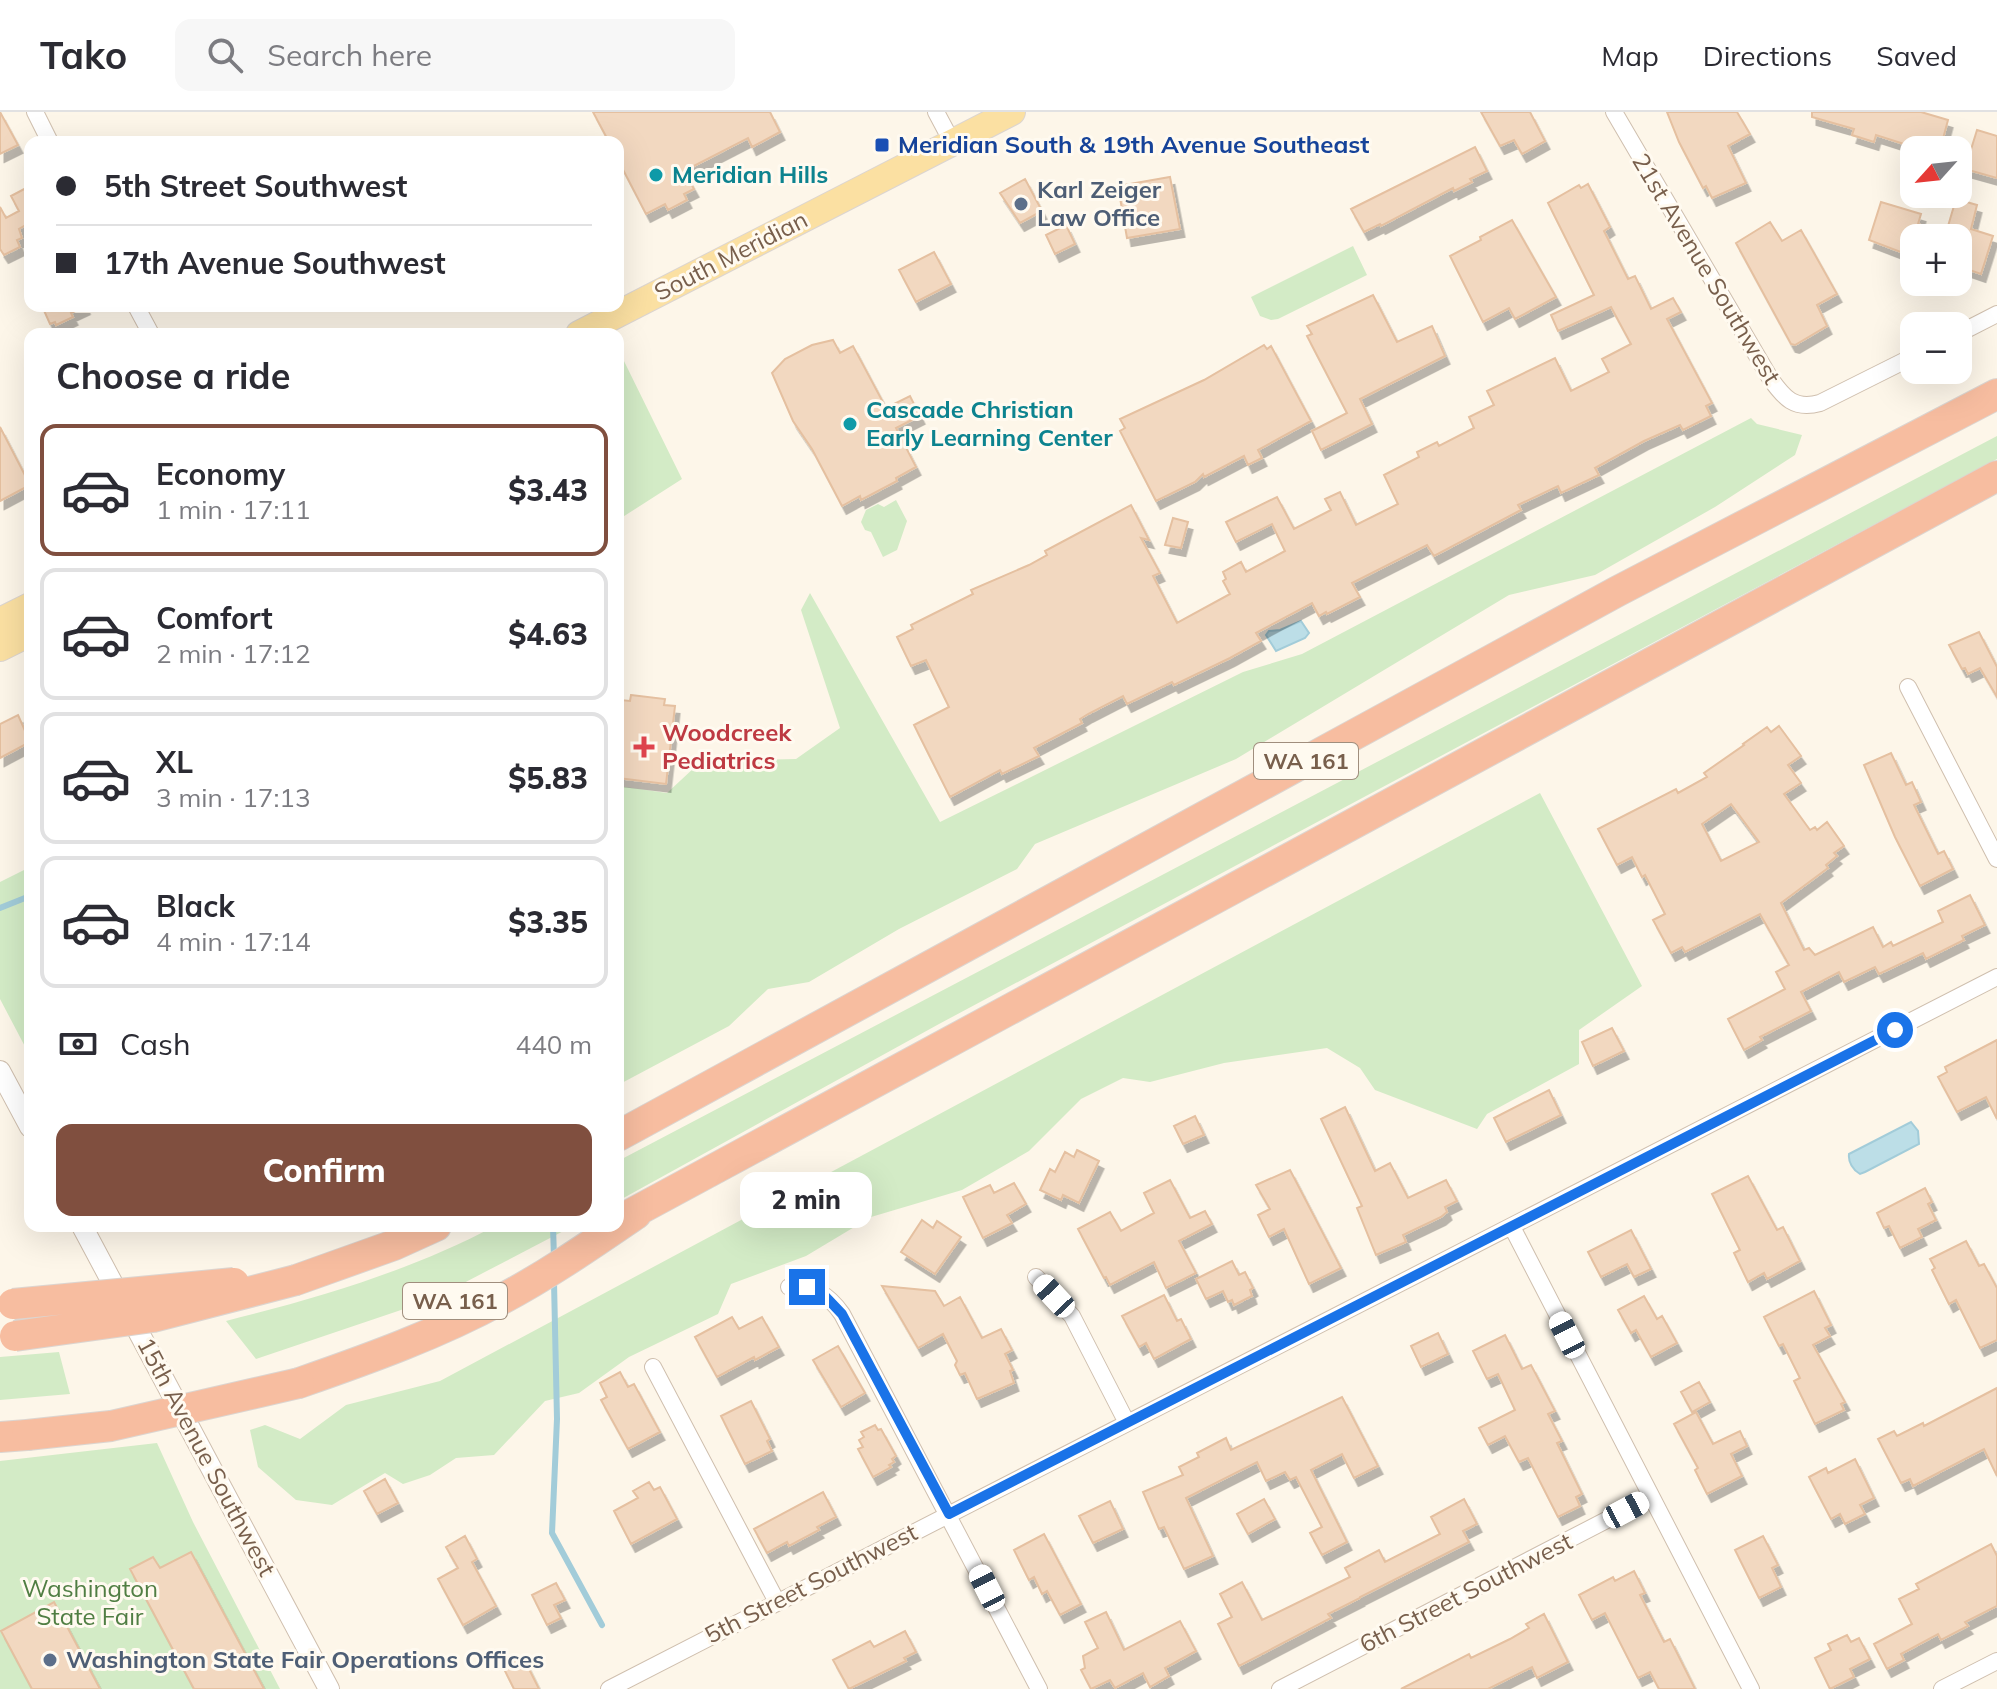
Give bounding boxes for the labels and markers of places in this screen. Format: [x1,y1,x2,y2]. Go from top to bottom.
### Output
place label: Meridian South & 19th Avenue Southeast [898,129,1369,159]
marker: Meridian South & 19th Avenue Southeast [873,136,891,154]
place label: Meridian Hills [672,159,828,189]
marker: Meridian Hills [647,166,665,184]
place label: Karl Zeiger Law Office [1037,174,1162,232]
marker: Karl Zeiger Law Office [1012,195,1030,213]
place label: Cascade Christian Early Learning Center [866,394,1113,452]
marker: Cascade Christian Early Learning Center [841,415,859,433]
place label: Woodcreek Pediatrics [662,717,792,775]
marker: Woodcreek Pediatrics [633,736,655,758]
place label: Washington State Fair Operations Offices [66,1644,544,1674]
marker: Washington State Fair Operations Offices [41,1651,59,1669]

